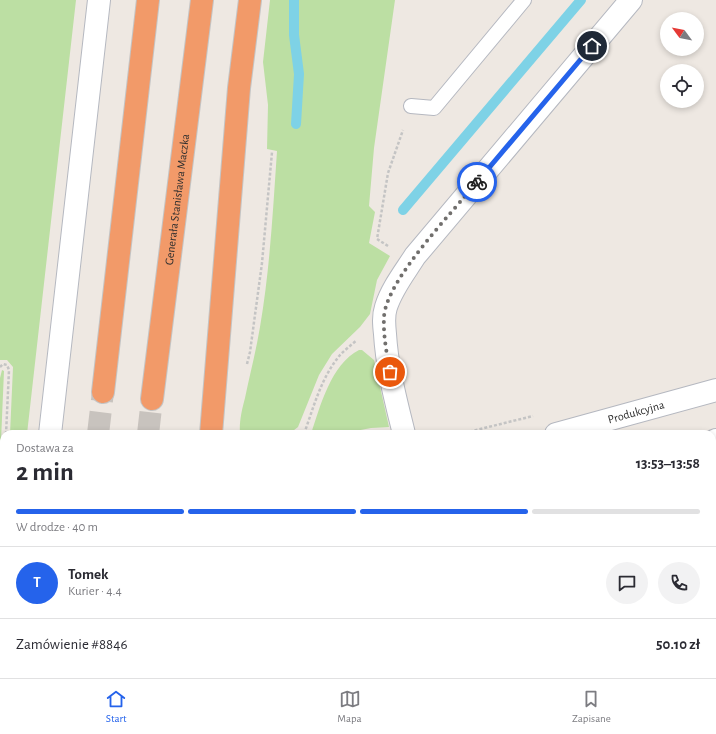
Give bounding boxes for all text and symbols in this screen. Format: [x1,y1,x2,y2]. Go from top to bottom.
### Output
north arrow [660,12,704,56]
map controls [660,12,704,108]
pin [575,29,609,63]
icon: home [581,35,603,57]
button: locate [660,64,704,108]
street label: Generała Stanisława Maczka [163,133,191,266]
courier [457,162,497,202]
icon: bike [466,171,488,193]
pin [373,355,407,389]
icon: bag [379,361,401,383]
street label: Produkcyjna [606,398,666,425]
text: Dostawa za [16,442,74,455]
text: 13:53–13:58 [636,456,700,471]
text: 2 min [16,459,74,485]
text: W drodze · 40 m [16,521,98,534]
button: chat [606,562,648,604]
button: phone [658,562,700,604]
text: Tomek [68,567,108,582]
text: T [33,575,41,590]
text: Kurier · 4.4 [68,585,122,598]
text: Zamówienie #8846 [16,637,128,652]
text: 50.10 zł [656,637,700,652]
tab: Start [105,688,127,725]
tab: Mapa [337,688,362,725]
tab: Zapisane [572,688,611,725]

